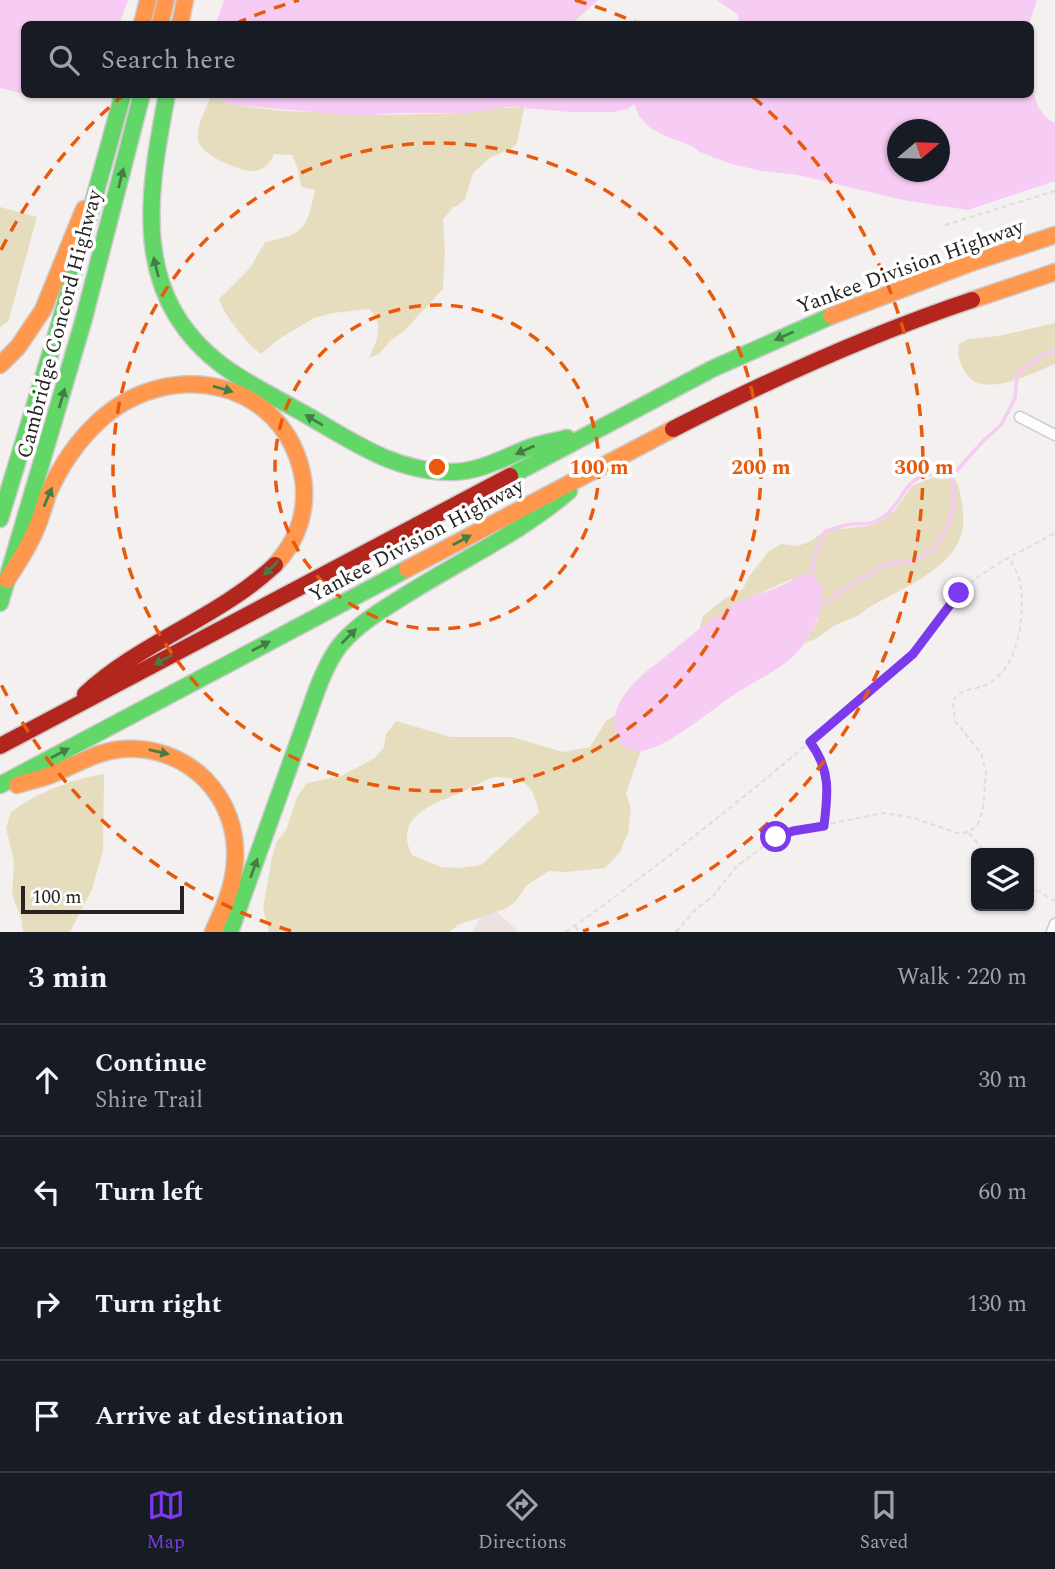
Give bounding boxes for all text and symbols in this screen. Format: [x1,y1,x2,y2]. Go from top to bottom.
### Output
search box [21,21,1034,98]
text: Search here [101,40,236,80]
icon: search [45,41,83,79]
north arrow [887,119,950,182]
one-way arrow [116,167,127,189]
street label: Cambridge Concord Highway [9,186,111,462]
street label: Yankee Division Highway [792,211,1029,323]
one-way arrow [150,256,161,278]
one-way arrow [774,331,795,342]
one-way arrow [213,384,234,394]
one-way arrow [57,387,67,408]
one-way arrow [304,413,323,426]
one-way arrow [515,444,535,456]
text: 100 m [569,452,629,484]
text: 200 m [731,452,791,484]
text: 300 m [894,452,954,484]
centre of rings [425,455,449,479]
street label: Yankee Division Highway [303,470,531,611]
one-way arrow [43,487,54,508]
one-way arrow [452,534,472,545]
one-way arrow [263,559,280,575]
route end [943,577,974,608]
one-way arrow [340,629,357,645]
one-way arrow [251,641,271,652]
one-way arrow [153,654,172,666]
one-way arrow [50,747,70,759]
one-way arrow [148,747,170,758]
route start [760,821,791,852]
map controls [971,848,1034,911]
button: layers [971,848,1034,911]
one-way arrow [249,857,260,878]
scale bar [21,883,184,915]
text: 100 m [32,883,82,912]
text: 3 min [28,955,108,1001]
text: Walk · 220 m [897,960,1027,995]
text: Continue [95,1043,207,1083]
icon: ahead [28,1061,66,1099]
text: 30 m [978,1063,1027,1098]
text: Shire Trail [95,1083,203,1118]
text: Turn left [95,1172,203,1212]
icon: left [28,1173,66,1211]
text: 60 m [978,1175,1027,1210]
text: Turn right [95,1284,222,1324]
icon: right [28,1285,66,1323]
text: 130 m [967,1287,1027,1322]
text: Arrive at destination [95,1396,344,1436]
icon: arrive [28,1397,66,1435]
tab: Map [147,1486,185,1557]
tab: Directions [478,1486,567,1557]
tab: Saved [860,1486,908,1557]

